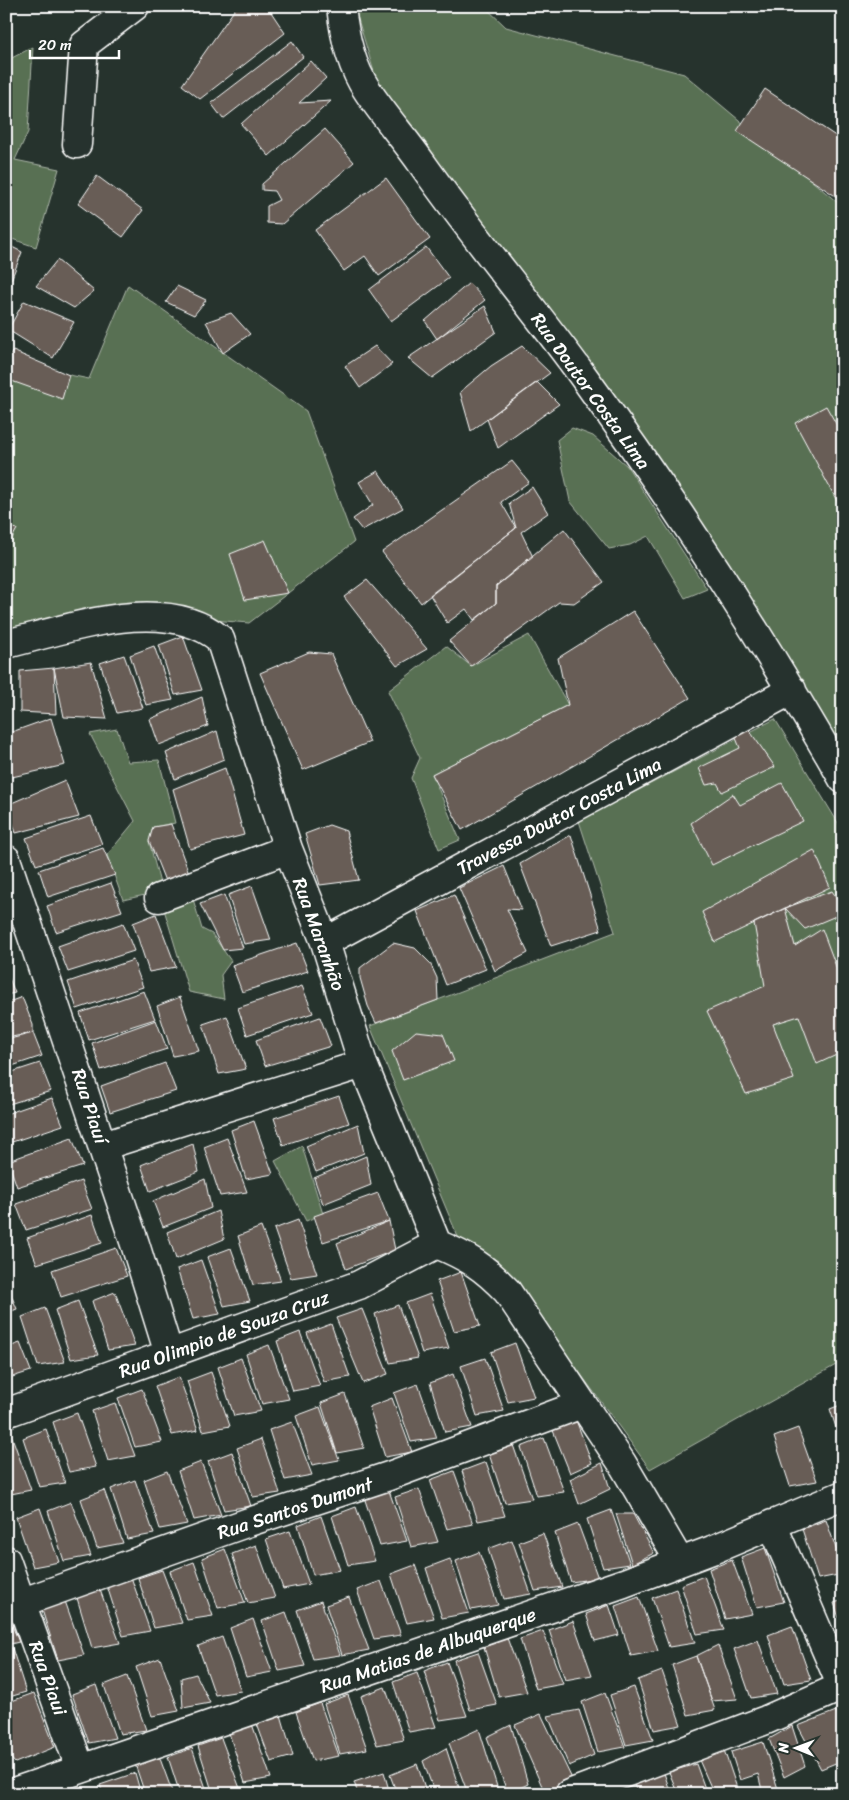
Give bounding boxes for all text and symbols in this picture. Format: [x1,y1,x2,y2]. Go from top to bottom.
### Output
scale bar [30,28,119,60]
text: 20 m [38,32,72,58]
street label: Rua Doutor Costa Lima [522,305,660,477]
street label: Travessa Doutor Costa Lima [450,748,668,884]
street label: Rua Maranhão [283,873,355,996]
street label: Rua Piauí [62,1064,119,1151]
street label: Rua Olimpio de Souza Cruz [114,1280,335,1387]
street label: Rua Santos Dumont [213,1467,378,1549]
street label: Rua Matias de Albuquerque [315,1597,541,1702]
street label: Rua Piaui [19,1636,77,1721]
north arrow [772,1722,822,1772]
text: N [771,1742,796,1754]

